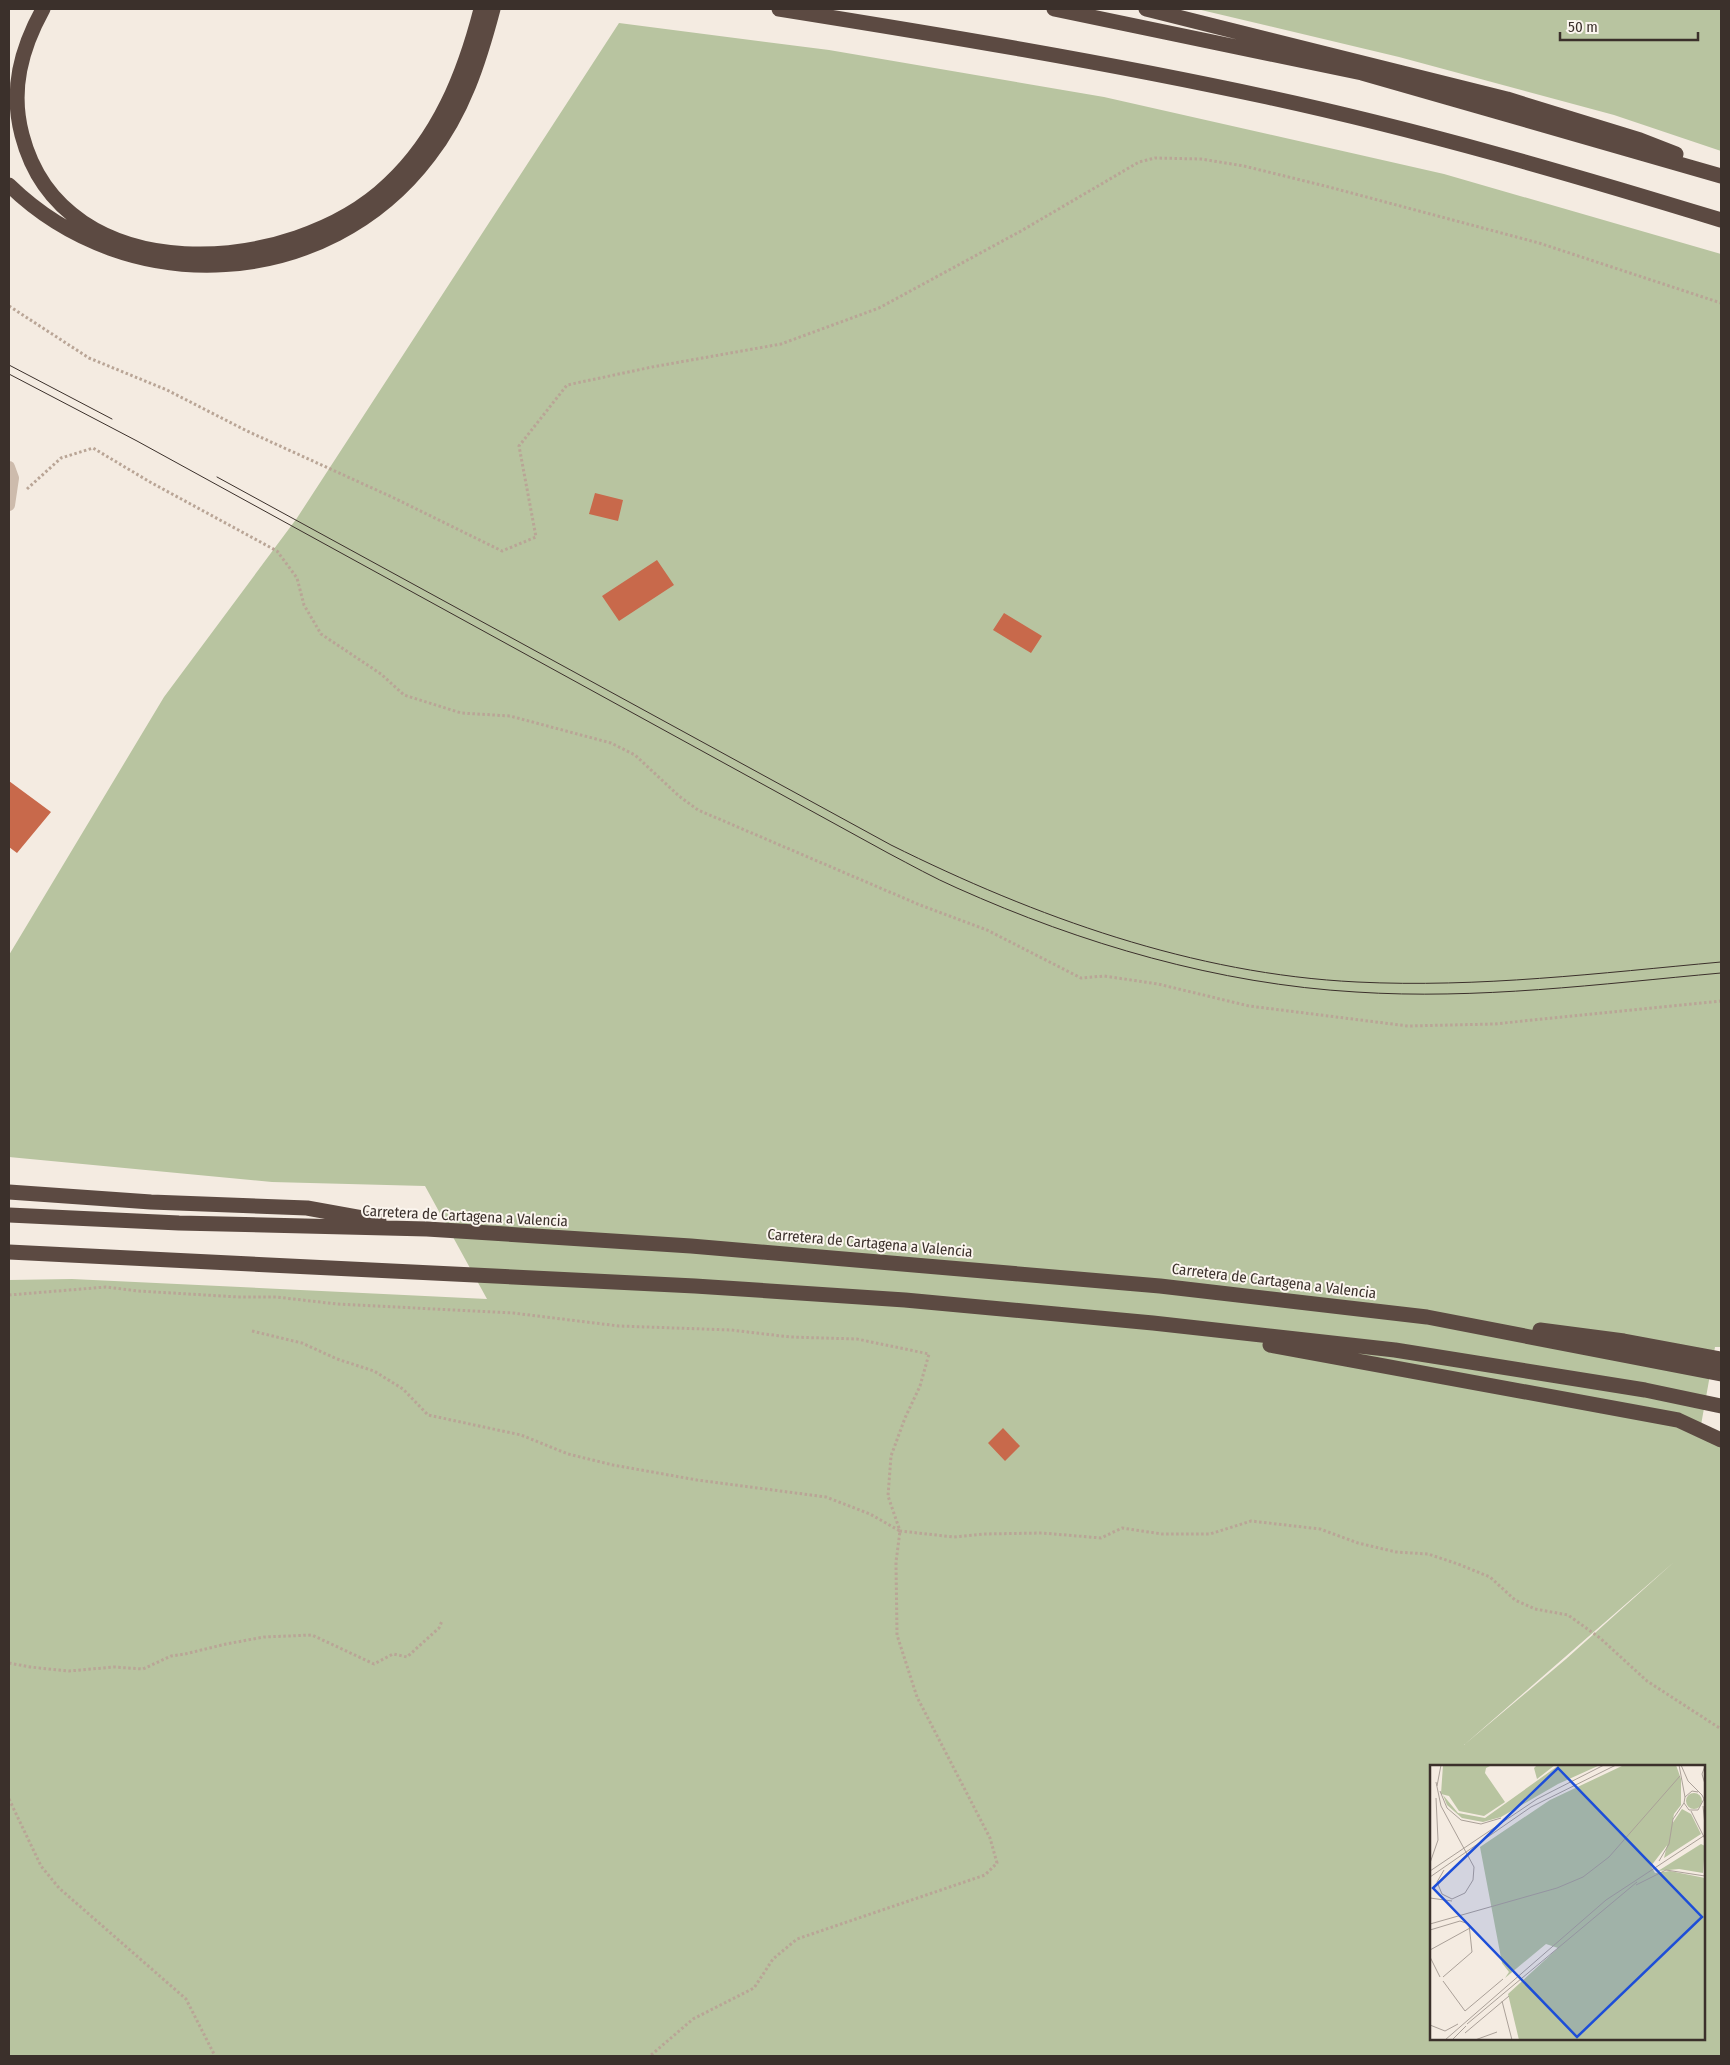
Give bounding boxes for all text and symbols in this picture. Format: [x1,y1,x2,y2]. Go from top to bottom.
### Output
scale bar [1560,10,1698,42]
text: 50 m [1568,18,1598,36]
street label: Carretera de Cartagena a Valencia [362,1202,568,1230]
street label: Carretera de Cartagena a Valencia [767,1225,973,1261]
street label: Carretera de Cartagena a Valencia [1171,1260,1377,1302]
inset map [1430,1765,1705,2040]

